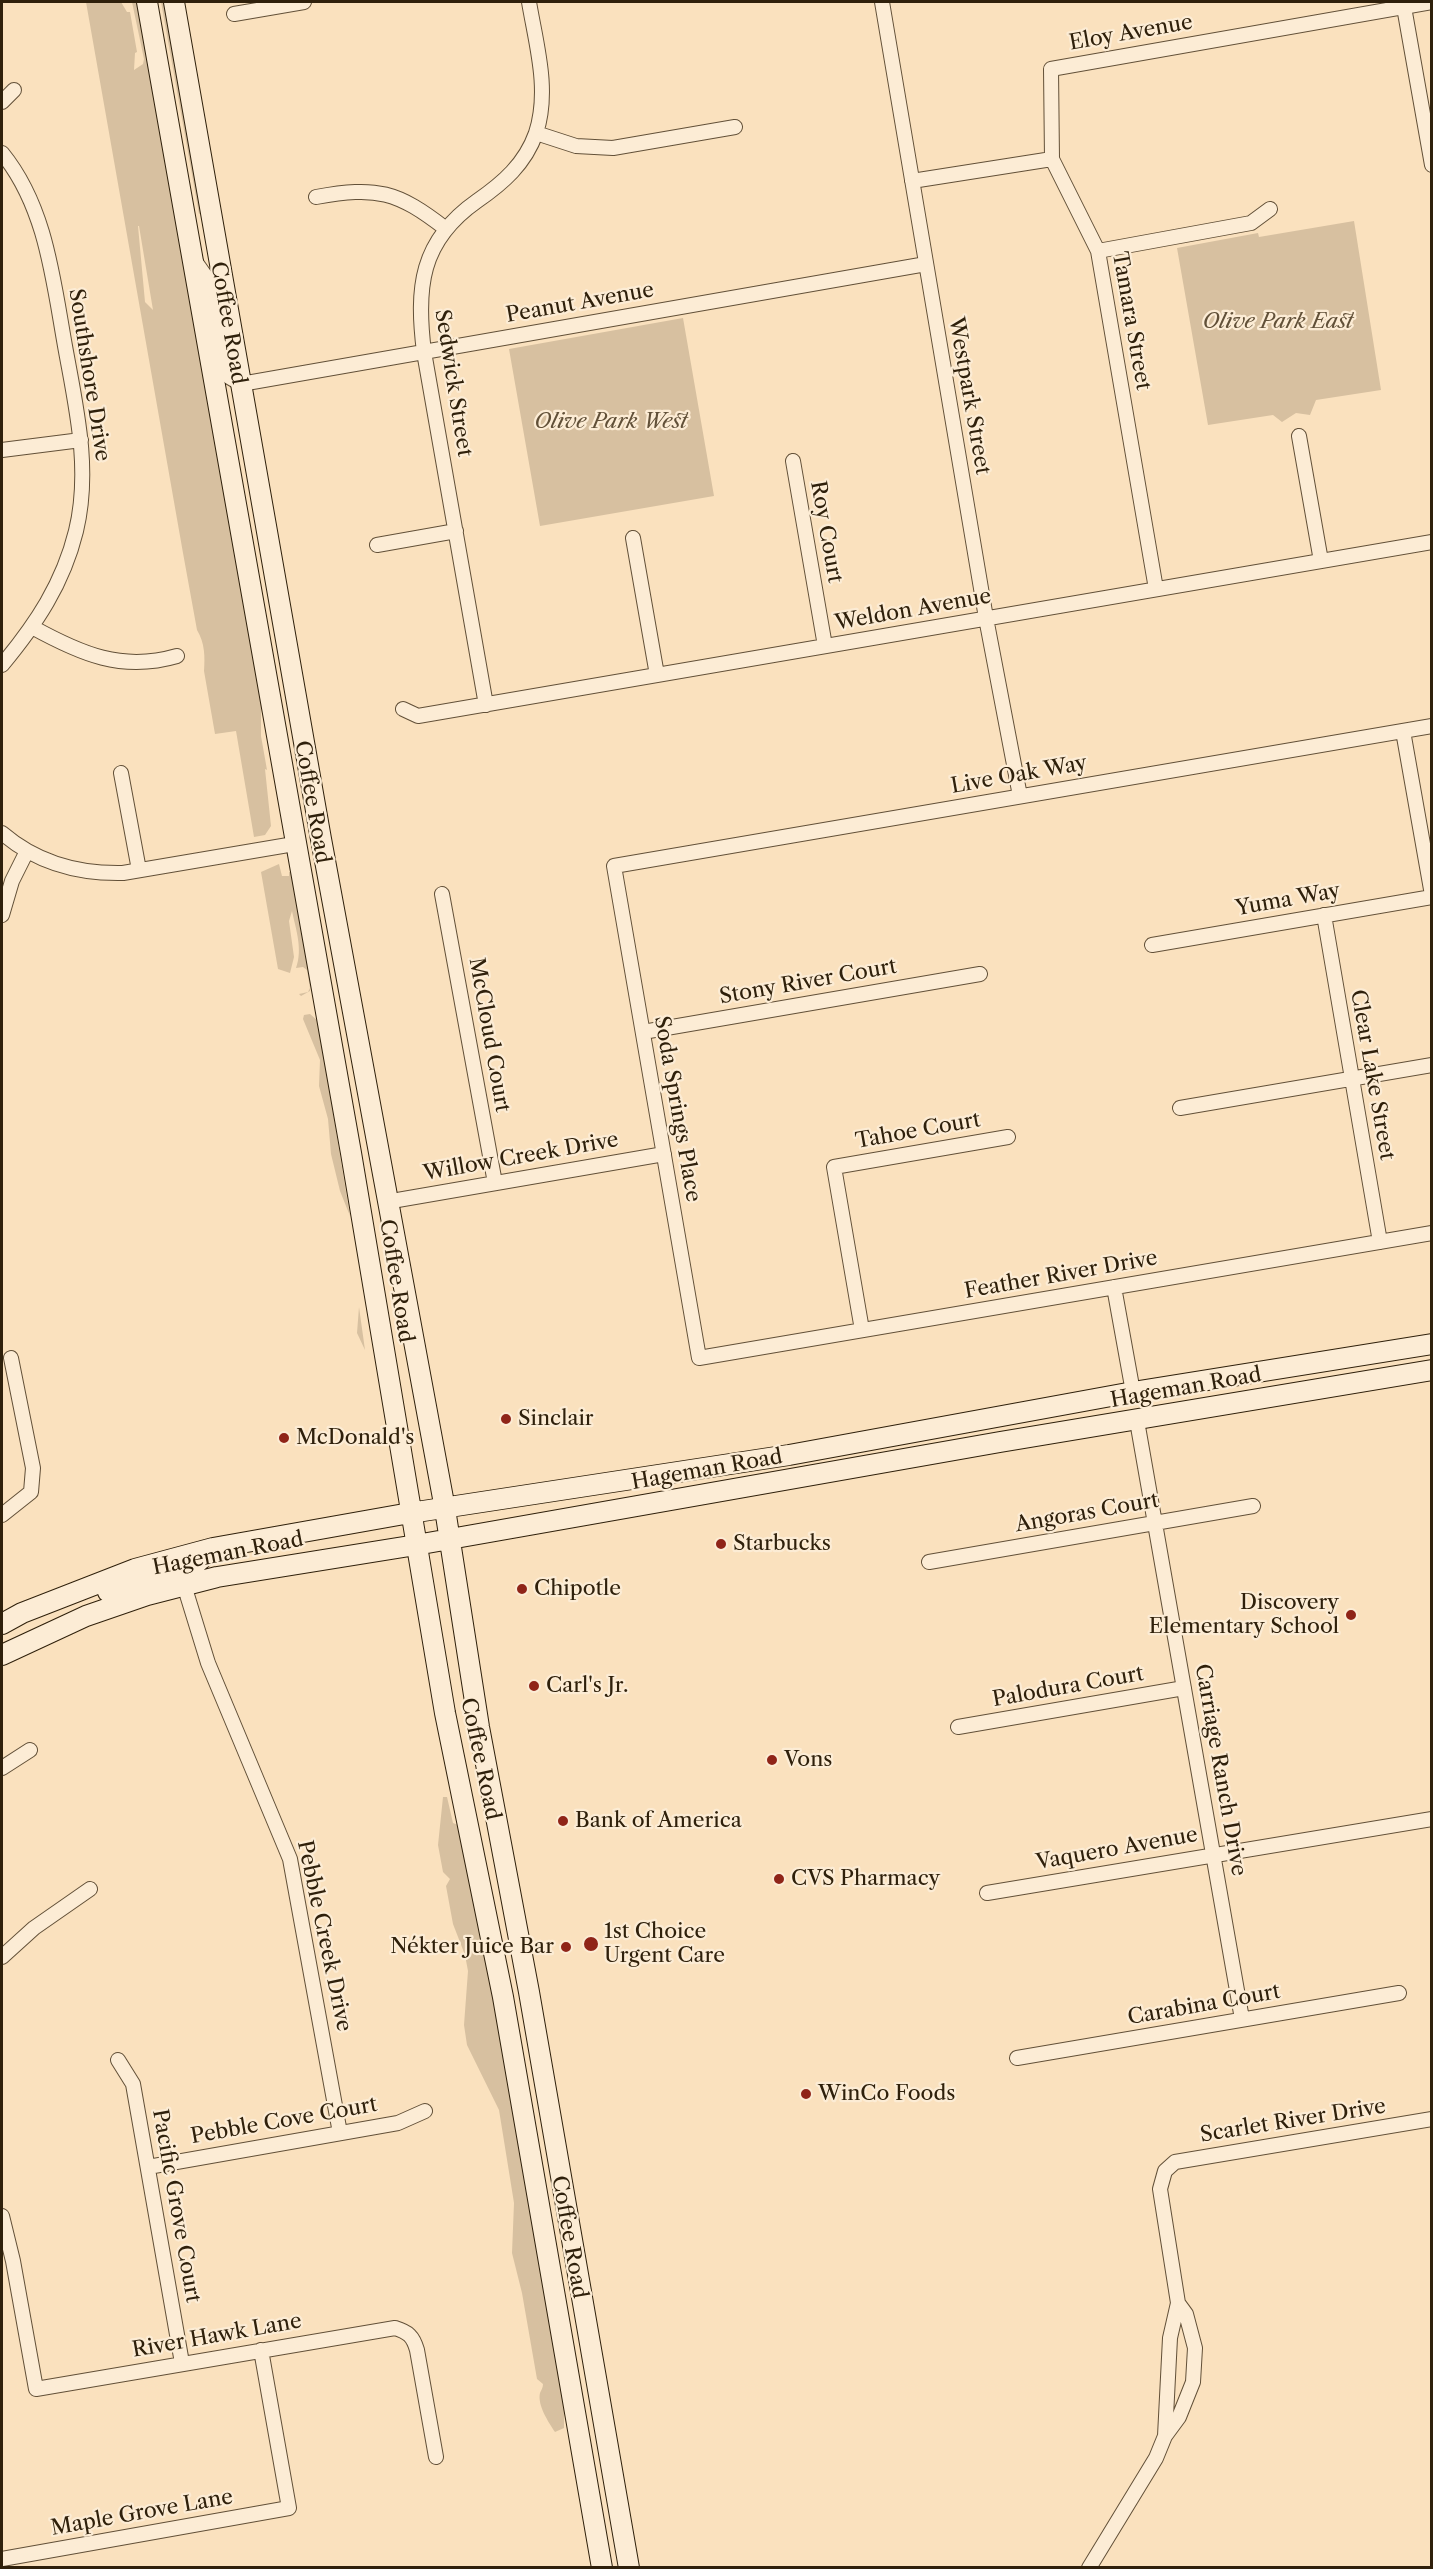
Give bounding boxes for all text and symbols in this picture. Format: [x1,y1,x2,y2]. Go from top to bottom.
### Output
street label: Eloy Avenue [1067,10,1195,56]
street label: Tamara Street [1106,250,1156,392]
street label: Coffee Road [205,260,251,386]
street label: Peanut Avenue [504,278,656,328]
street label: Southshore Drive [63,287,115,463]
street label: Sedwick Street [429,307,477,459]
park label: Olive Park East [1203,309,1353,335]
street label: Westpark Street [943,315,995,477]
park label: Olive Park West [534,409,688,435]
street label: Roy Court [805,479,847,585]
street label: Weldon Avenue [833,584,993,636]
street label: Coffee Road [289,739,335,865]
street label: Live Oak Way [949,751,1089,799]
street label: Yuma Way [1234,878,1342,922]
street label: Stony River Court [717,954,899,1010]
street label: McCloud Court [463,956,515,1114]
street label: Clear Lake Street [1345,988,1399,1162]
street label: Soda Springs Place [648,1014,706,1204]
street label: Tahoe Court [854,1108,982,1154]
street label: Willow Creek Drive [421,1127,621,1187]
street label: Coffee Road [374,1218,418,1344]
street label: Feather River Drive [963,1246,1159,1304]
street label: Hageman Road [1108,1362,1264,1414]
place label: Sinclair [518,1406,594,1432]
marker: Sinclair [499,1412,513,1426]
place label: McDonald's [296,1425,414,1451]
marker: McDonald's [277,1431,291,1445]
street label: Hageman Road [629,1444,785,1496]
street label: Angoras Court [1013,1488,1161,1538]
street label: Hageman Road [151,1527,305,1581]
place label: Starbucks [733,1531,831,1557]
marker: Starbucks [714,1537,728,1551]
place label: Chipotle [534,1576,621,1602]
marker: Chipotle [515,1582,529,1596]
place label: Discovery Elementary School [1149,1590,1339,1640]
marker: Discovery Elementary School [1344,1608,1358,1622]
street label: Palodura Court [990,1661,1146,1713]
street label: Carriage Ranch Drive [1189,1662,1251,1878]
place label: Carl's Jr. [546,1673,629,1699]
marker: Carl's Jr. [527,1679,541,1693]
street label: Coffee Road [455,1696,505,1822]
place label: Vons [784,1747,832,1773]
marker: Vons [765,1753,779,1767]
place label: Bank of America [575,1808,742,1834]
marker: Bank of America [556,1814,570,1828]
street label: Vaquero Avenue [1034,1822,1200,1876]
street label: Pebble Creek Drive [291,1838,357,2034]
place label: CVS Pharmacy [791,1866,940,1892]
marker: CVS Pharmacy [772,1872,786,1886]
place label: 1st Choice Urgent Care [604,1919,725,1969]
place label: Nékter Juice Bar [390,1934,554,1960]
marker: 1st Choice Urgent Care [582,1935,600,1953]
marker: Nékter Juice Bar [559,1940,573,1954]
street label: Carabina Court [1126,1979,1282,2031]
place label: WinCo Foods [818,2081,955,2107]
marker: WinCo Foods [799,2087,813,2101]
street label: Pebble Cove Court [189,2092,379,2150]
street label: Scarlet River Drive [1198,2094,1388,2148]
street label: Pacific Grove Court [147,2107,205,2305]
street label: Coffee Road [546,2174,592,2300]
street label: River Hawk Lane [130,2309,304,2363]
street label: Maple Grove Lane [49,2485,235,2541]

